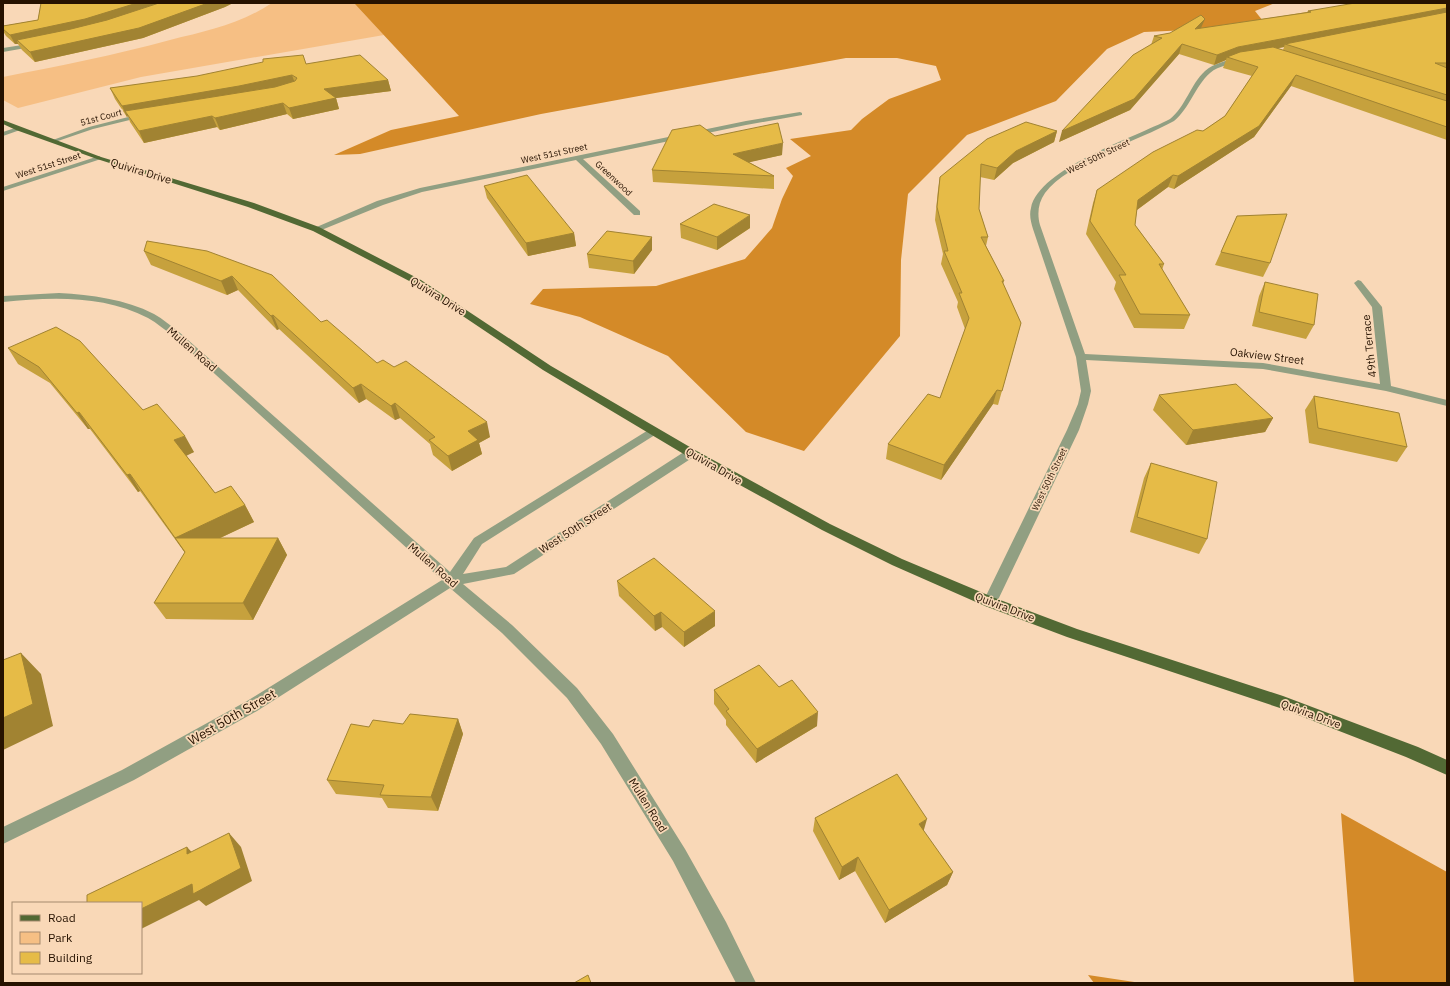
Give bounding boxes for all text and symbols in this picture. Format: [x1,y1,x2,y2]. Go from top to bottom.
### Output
street label: 51st Court [79,106,123,128]
street label: West 50th Street [1065,136,1131,176]
street label: West 51st Street [520,141,588,165]
street label: West 51st Street [14,149,82,181]
street label: Quivira Drive [109,155,173,187]
street label: Greenwood [593,158,635,198]
street label: Quivira Drive [408,273,468,319]
street label: 49th Terrace [1359,314,1379,378]
street label: Mullen Road [164,324,220,374]
street label: Oakview Street [1229,345,1305,368]
street label: Quivira Drive [683,444,745,488]
street label: West 50th Street [1029,446,1069,512]
street label: West 50th Street [536,499,614,557]
street label: Mullen Road [405,540,461,590]
street label: Quivira Drive [973,589,1037,625]
street label: West 50th Street [185,685,279,749]
street label: Quivira Drive [1279,697,1343,731]
street label: Mullen Road [626,775,670,835]
legend [12,902,142,974]
text: Road [48,910,76,925]
text: Park [48,930,73,945]
text: Building [48,950,93,965]

